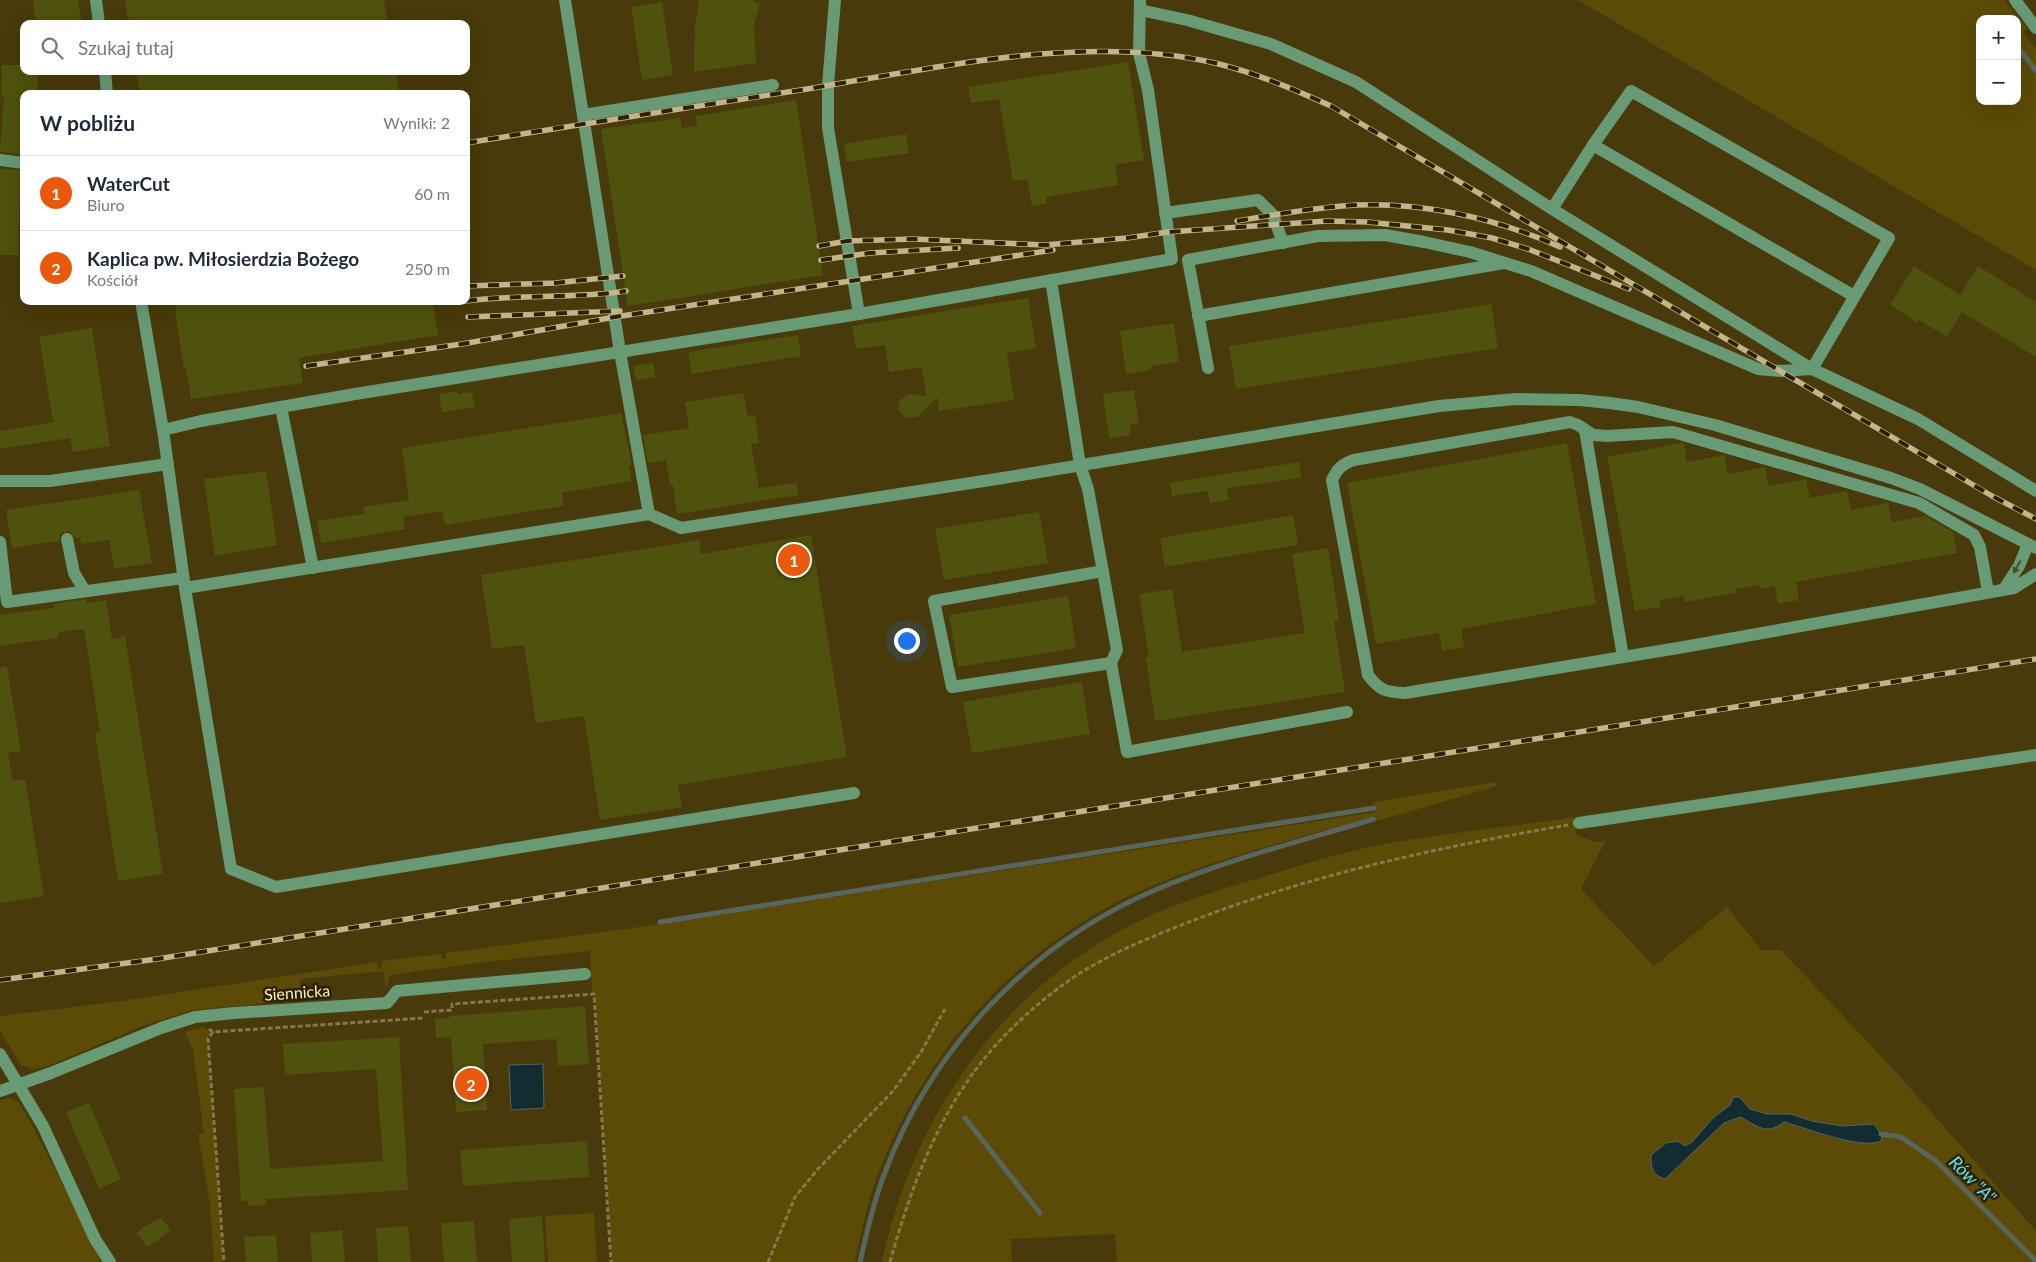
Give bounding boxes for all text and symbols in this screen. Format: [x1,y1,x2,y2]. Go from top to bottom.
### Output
map controls [1976,15,2021,105]
button: + [1976,15,2021,60]
search box [20,20,470,75]
icon: search [38,34,66,62]
text: Szukaj tutaj [78,36,174,59]
button: − [1976,60,2021,105]
text: W pobliżu [40,110,135,135]
text: Wyniki: 2 [383,113,450,132]
text: WaterCut [87,172,170,195]
text: 1 [51,184,61,203]
text: 60 m [414,184,450,203]
text: Biuro [87,195,125,214]
text: Kaplica pw. Miłosierdzia Bożego [87,247,359,270]
text: 2 [51,259,61,278]
text: 250 m [405,259,450,278]
text: Kościół [87,270,138,289]
pin: 1 [778,541,810,579]
one-way arrow [2013,560,2021,575]
your location [894,628,920,654]
street label: Siennicka [263,980,331,1004]
pin: 2 [455,1065,487,1103]
water label: Rów "A" [1945,1151,2002,1208]

